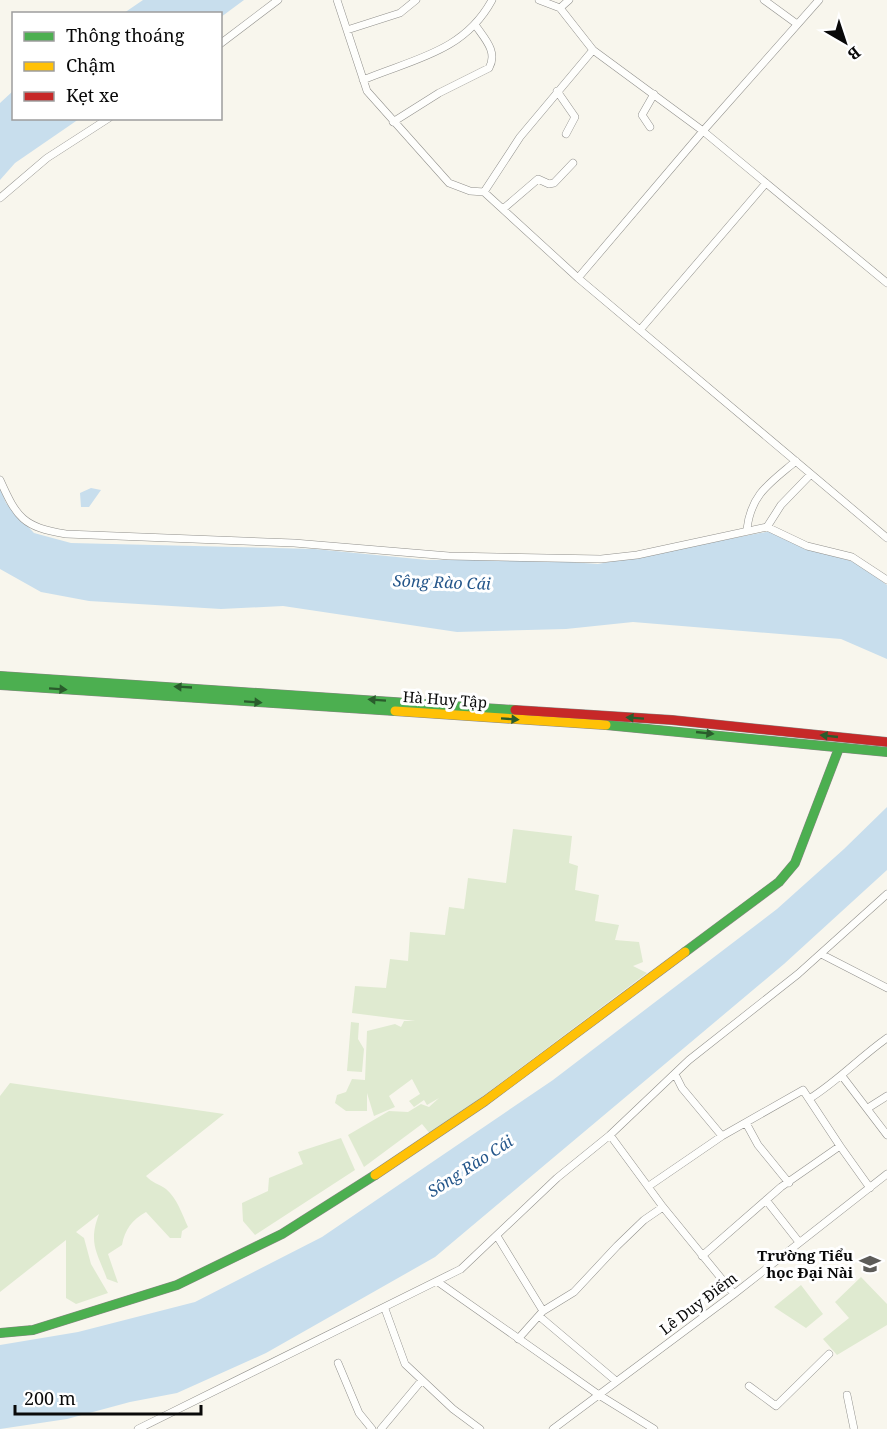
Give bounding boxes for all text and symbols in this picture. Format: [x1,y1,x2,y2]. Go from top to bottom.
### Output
legend [12,12,222,120]
north arrow [815,12,875,72]
text: Thông thoáng [66,23,185,47]
text: B [843,42,866,66]
text: Chậm [66,53,116,77]
text: Kẹt xe [66,83,119,107]
water label: Sông Rào Cái [393,569,491,595]
one-way arrow [173,683,192,692]
one-way arrow [49,684,68,694]
street label: Hà Huy Tập [402,686,488,712]
one-way arrow [368,695,387,705]
one-way arrow [243,697,262,707]
one-way arrow [625,713,644,722]
one-way arrow [501,714,520,724]
one-way arrow [695,728,714,738]
one-way arrow [819,731,838,741]
water label: Sông Rào Cái [423,1130,517,1202]
place label: Trường Tiểu học Đại Nài [757,1245,854,1282]
school or university icon: Trường Tiểu học Đại Nài [858,1252,882,1276]
street label: Lê Duy Điếm [655,1267,741,1339]
scale bar [15,1378,201,1416]
text: 200 m [24,1386,76,1410]

